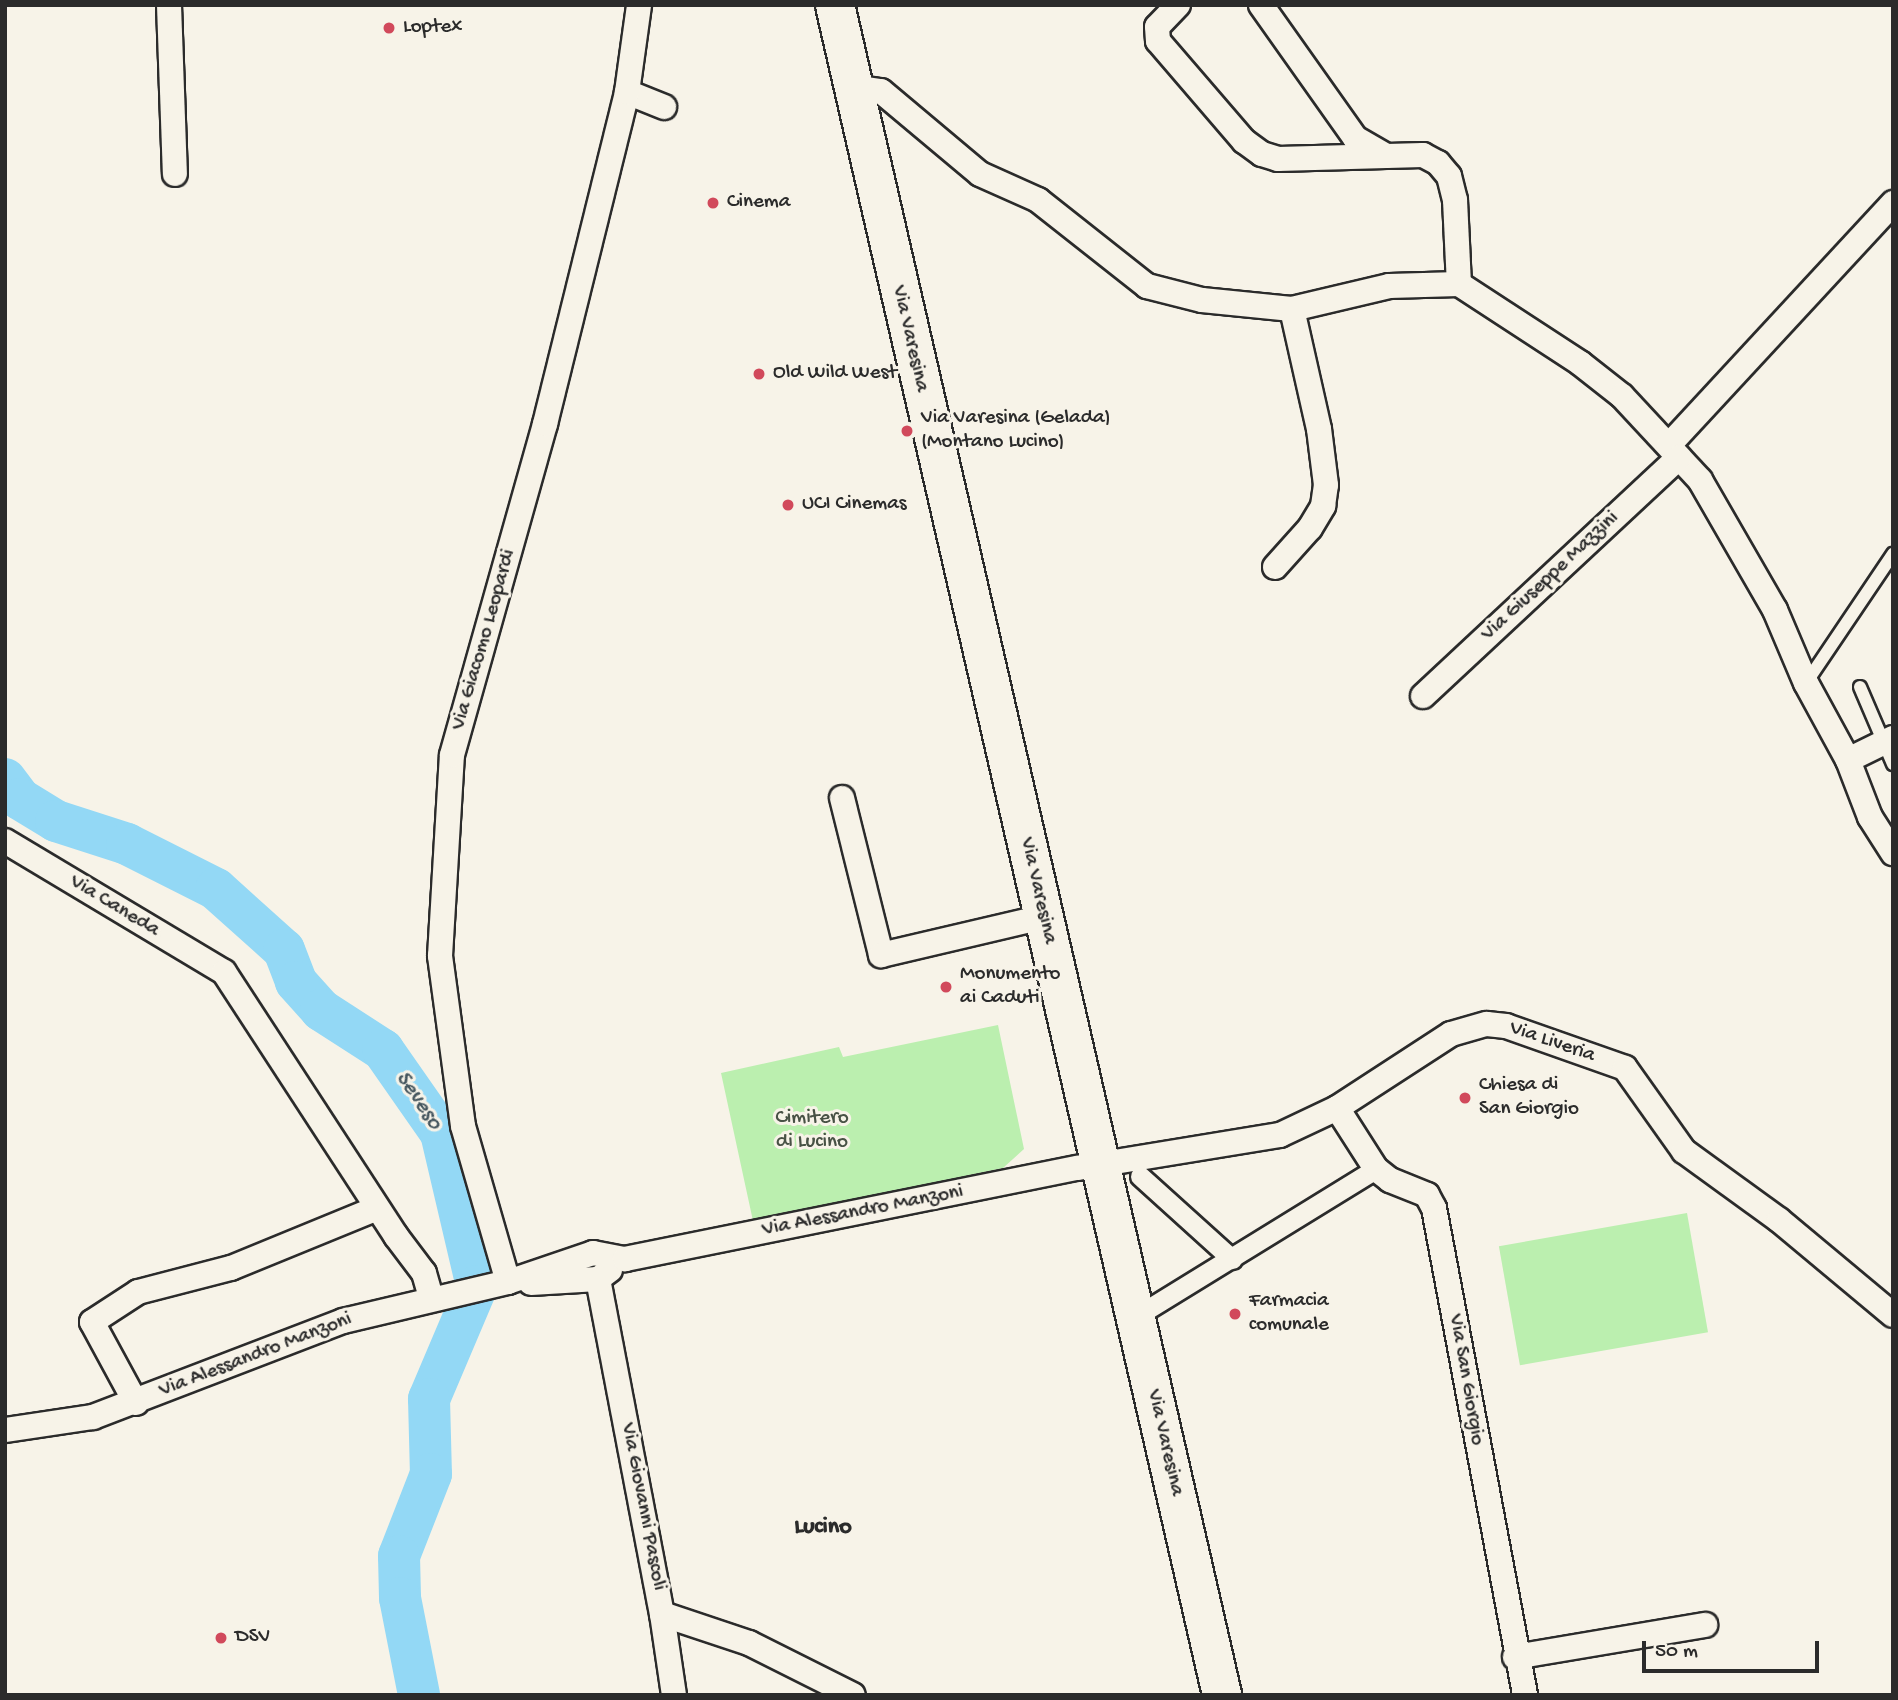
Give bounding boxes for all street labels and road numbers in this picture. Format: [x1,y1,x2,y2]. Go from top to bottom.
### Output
street label: Via Varesina [885,283,933,395]
street label: Via Giuseppe Mazzini [1477,507,1625,647]
street label: Via Giacomo Leopardi [447,547,523,733]
street label: Via Varesina [1013,835,1061,947]
street label: Via Caneda [64,870,164,944]
street label: Via Liveria [1506,1017,1598,1069]
street label: Via Alessandro Manzoni [760,1180,966,1244]
street label: Via Alessandro Manzoni [156,1308,356,1404]
street label: Via San Giorgio [1441,1312,1489,1448]
street label: Via Varesina [1140,1387,1188,1499]
street label: Via Giovanni Pascoli [613,1421,671,1593]

